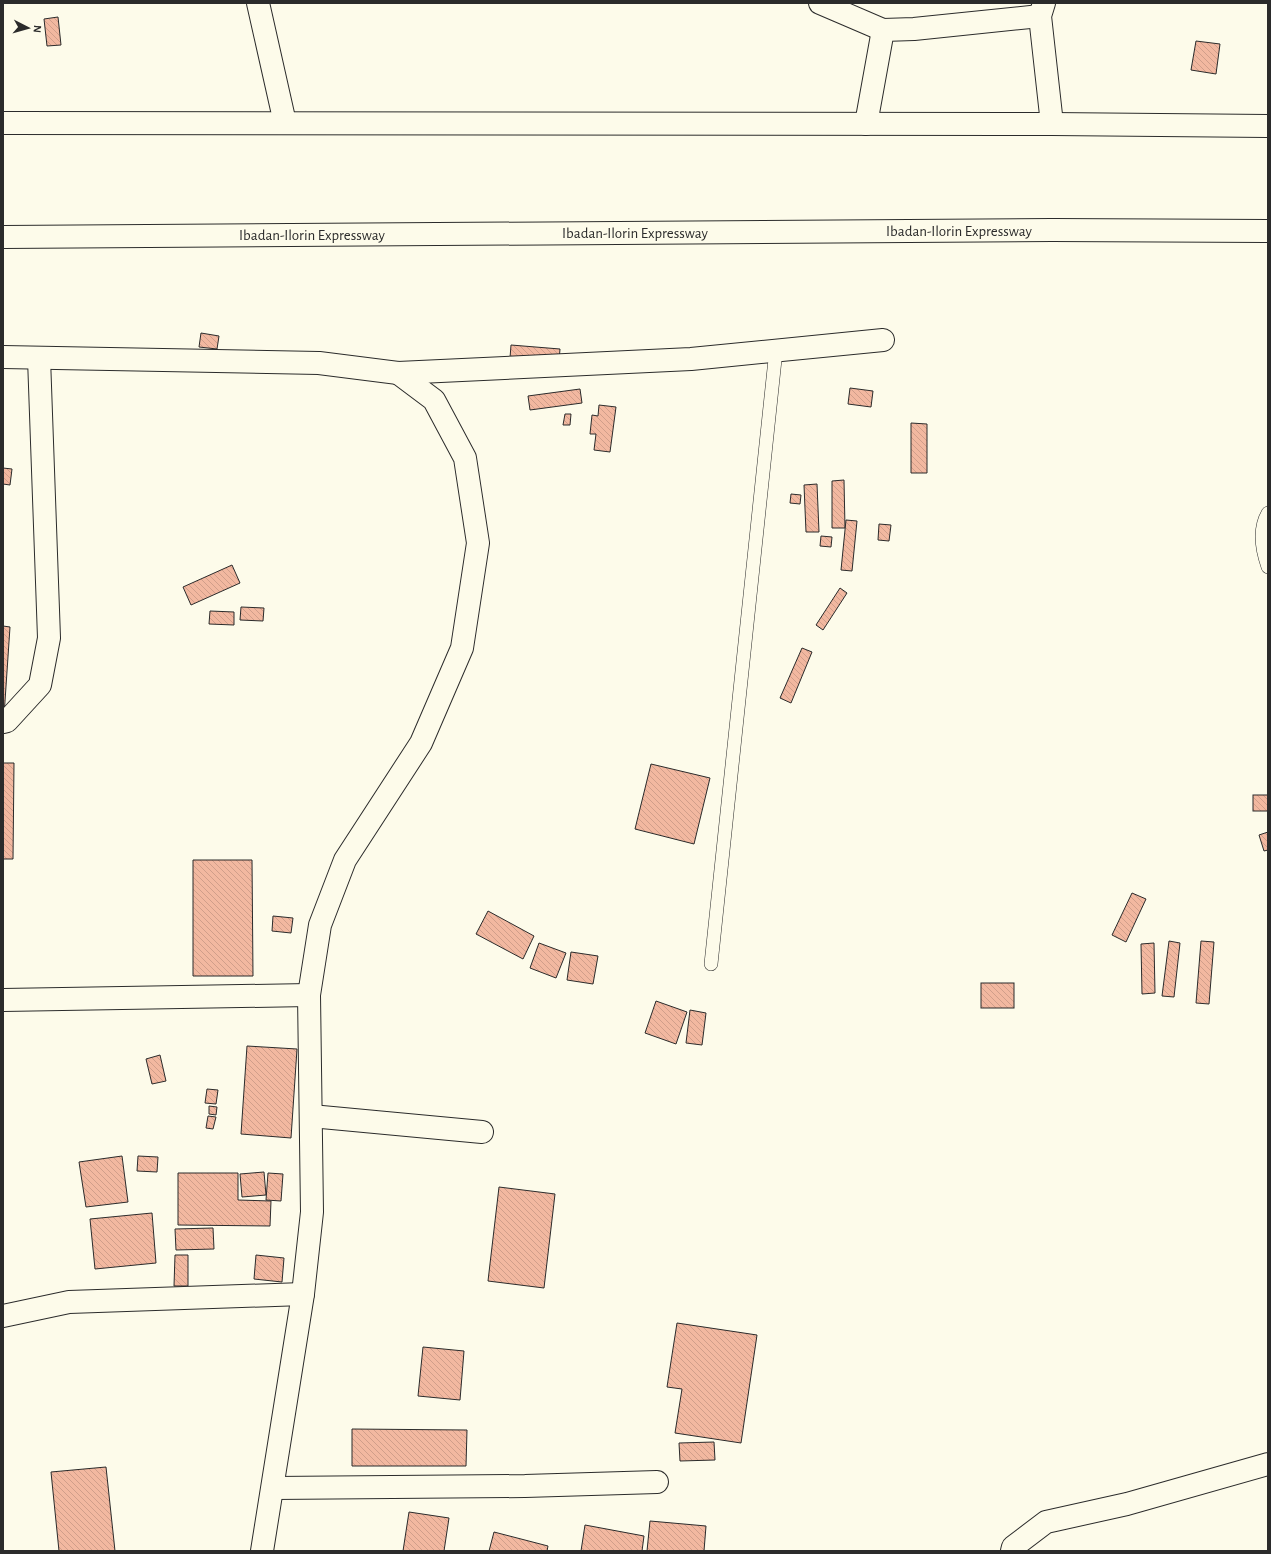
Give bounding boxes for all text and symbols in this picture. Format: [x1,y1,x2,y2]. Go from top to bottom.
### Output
north arrow [8,8,48,48]
text: N [32,25,43,33]
street label: Ibadan-Ilorin Expressway [886,224,1032,239]
street label: Ibadan-Ilorin Expressway [562,226,708,241]
street label: Ibadan-Ilorin Expressway [239,228,385,243]

